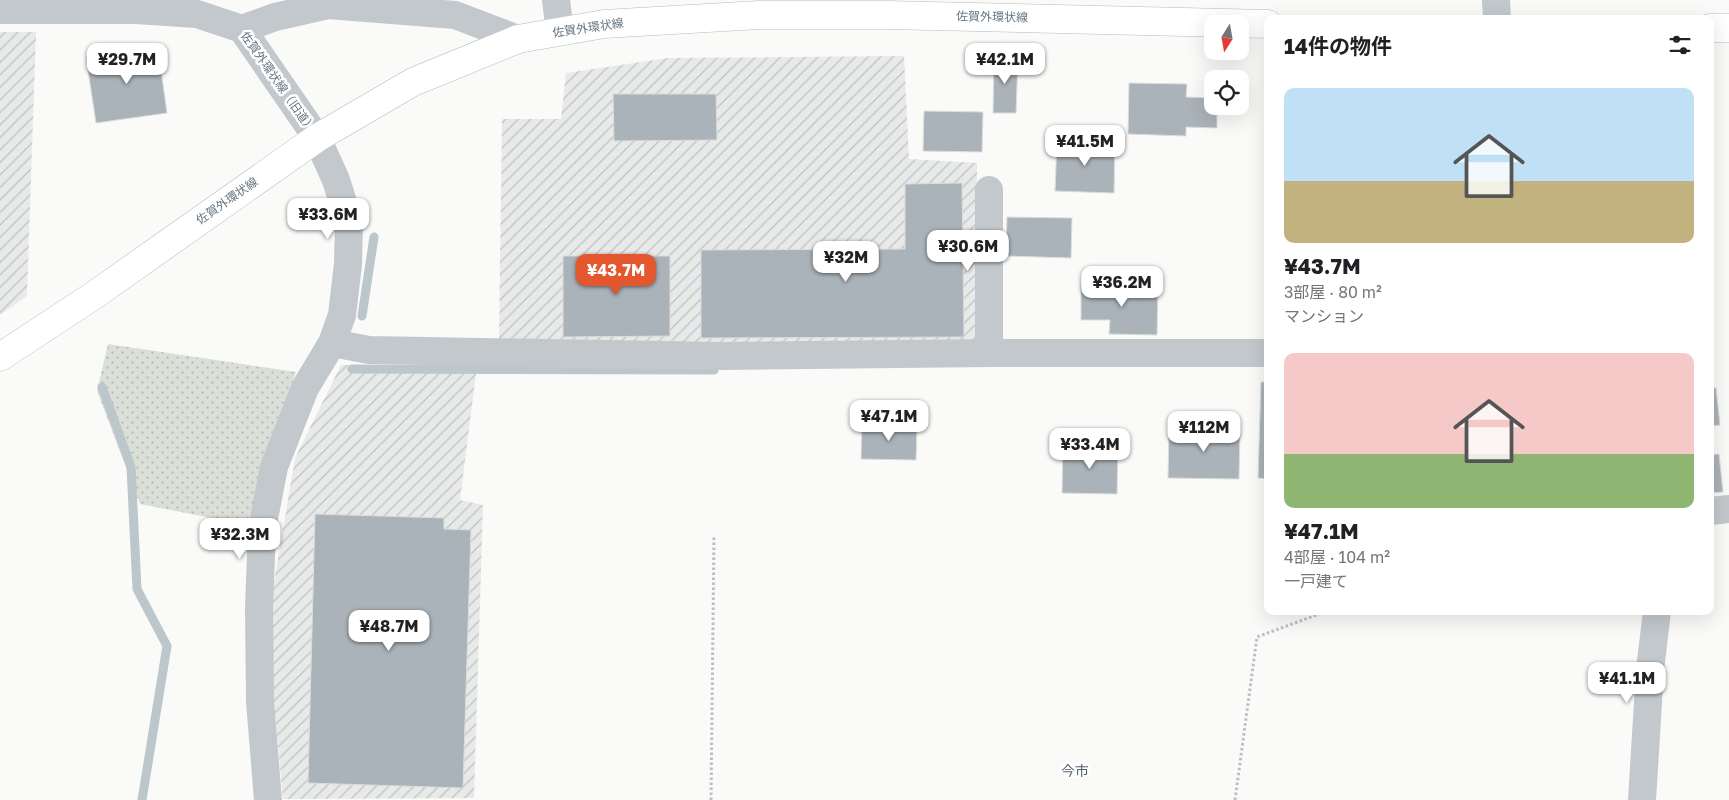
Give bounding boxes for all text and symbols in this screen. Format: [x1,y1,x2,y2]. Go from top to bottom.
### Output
street label: 佐賀外環状線 [956,8,1028,25]
street label: 佐賀外環状線 [551,15,625,40]
north arrow [1204,15,1249,60]
map controls [1204,15,1249,115]
street label: 佐賀外環状線（旧道） [238,28,319,135]
icon: filters [1666,31,1694,59]
text: 14件の物件 [1284,33,1392,59]
pin: ¥29.7M [86,42,168,85]
pin: ¥42.1M [964,42,1046,85]
text: ¥29.7M [98,49,156,69]
text: ¥42.1M [976,49,1034,69]
button: locate [1204,70,1249,115]
icon: home [1444,121,1534,211]
pin: ¥41.5M [1044,124,1126,167]
text: ¥41.5M [1056,131,1114,151]
street label: 佐賀外環状線 [193,174,261,227]
pin: ¥33.6M [287,198,369,240]
text: ¥33.6M [298,204,358,224]
pin: ¥30.6M [927,230,1009,272]
text: ¥30.6M [938,236,998,256]
pin: ¥32M [816,240,876,283]
text: ¥32M [824,247,868,267]
text: ¥43.7M [1284,253,1361,279]
pin: ¥43.7M [575,254,657,296]
text: ¥43.7M [587,260,645,280]
pin: ¥36.2M [1081,266,1163,308]
text: ¥36.2M [1092,272,1152,292]
text: 3部屋 · 80 m² [1284,282,1382,302]
text: マンション [1284,306,1364,326]
icon: home [1444,386,1534,476]
pin: ¥47.1M [848,400,930,442]
text: ¥47.1M [861,406,917,426]
pin: ¥112M [1169,410,1239,453]
text: ¥112M [1178,417,1230,437]
pin: ¥33.4M [1049,428,1131,470]
text: ¥33.4M [1060,434,1120,454]
pin: ¥32.3M [199,518,281,560]
text: ¥47.1M [1284,518,1359,544]
text: ¥32.3M [210,524,270,544]
text: 4部屋 · 104 m² [1284,547,1390,567]
text: 一戸建て [1284,571,1348,591]
pin: ¥48.7M [348,610,430,652]
text: ¥48.7M [360,616,418,636]
pin: ¥41.1M [1586,662,1668,704]
text: ¥41.1M [1599,668,1655,688]
district label: 今市 [1061,762,1089,779]

